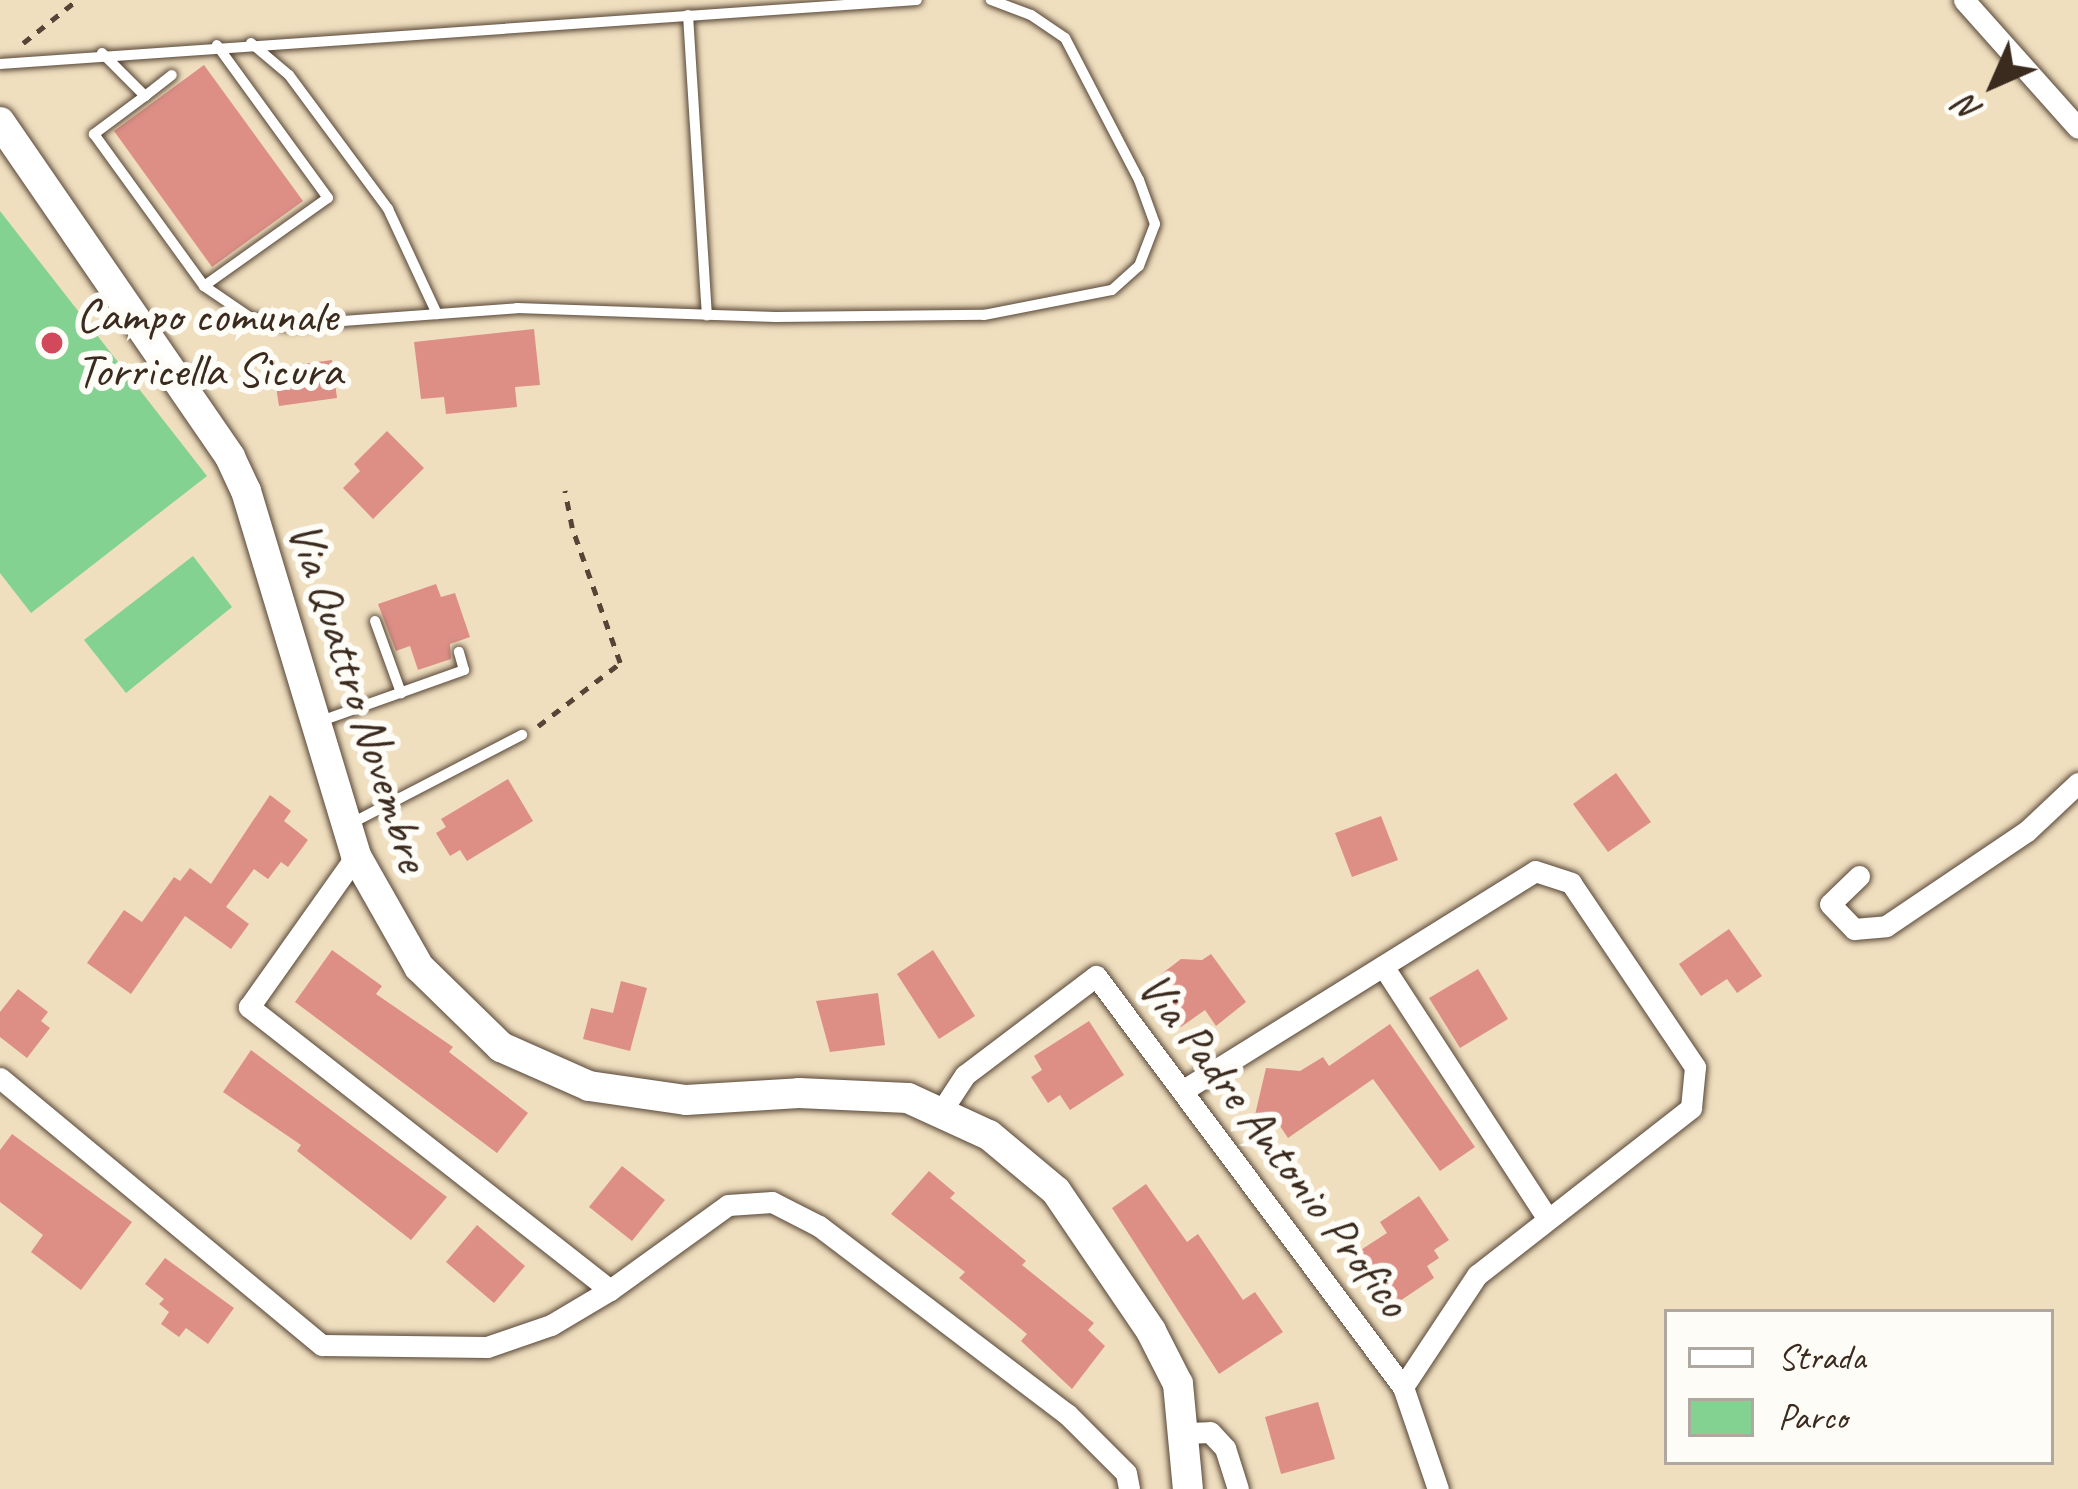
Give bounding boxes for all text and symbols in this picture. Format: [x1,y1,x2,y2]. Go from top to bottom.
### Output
north arrow [1934,24,2054,144]
text: N [1946,87,1991,132]
place label: Campo comunale Torricella Sicura [76,286,341,399]
marker: Campo comunale Torricella Sicura [39,330,65,356]
street label: Via Quattro Novembre [276,515,442,877]
street label: Via Padre Antonio Profico [1125,960,1423,1328]
legend [1664,1309,2054,1465]
text: Strada [1778,1334,1865,1380]
text: Parco [1778,1394,1847,1440]

